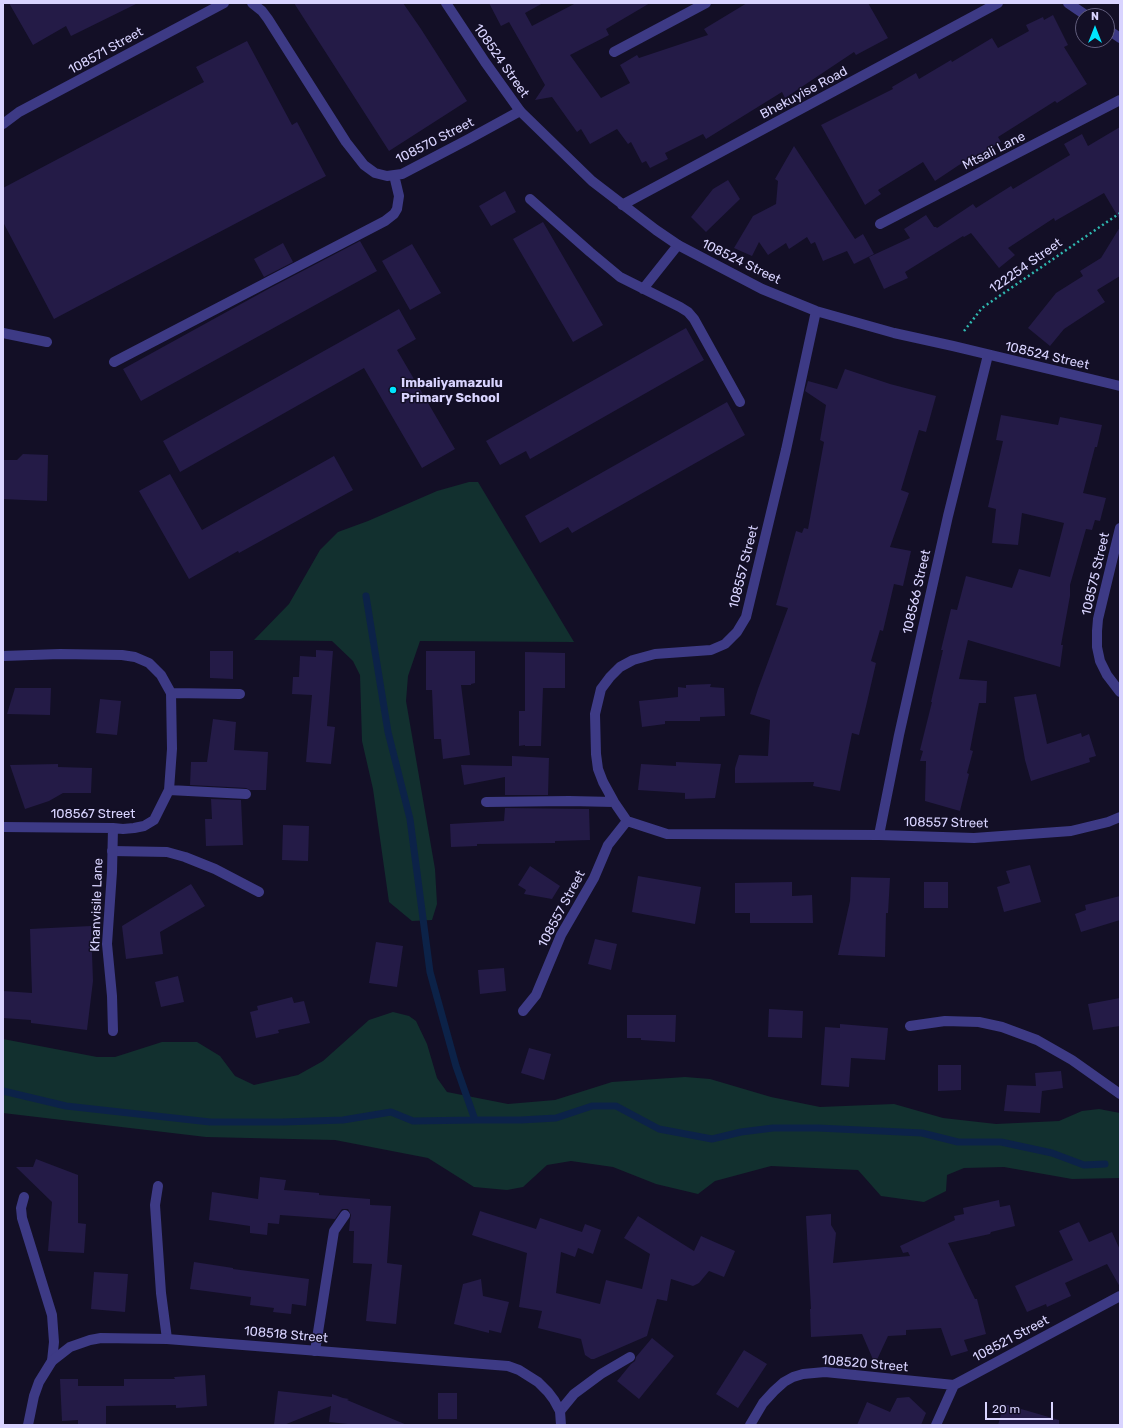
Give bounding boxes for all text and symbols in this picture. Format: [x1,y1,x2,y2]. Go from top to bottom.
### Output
north arrow [1075,8,1115,48]
text: N [1091,10,1099,23]
street label: 108524 Street [470,21,532,101]
street label: 108571 Street [66,24,146,78]
street label: Bhekuyise Road [758,63,850,123]
street label: 108570 Street [393,115,477,167]
street label: Mtsali Lane [960,129,1028,173]
street label: 122254 Street [987,235,1065,297]
street label: 108524 Street [699,236,783,288]
street label: 108524 Street [1003,339,1091,373]
place label: Imbaliyamazulu Primary School [401,375,503,406]
marker: Imbaliyamazulu Primary School [388,385,398,395]
street label: 108557 Street [726,524,762,610]
street label: 108575 Street [1079,531,1113,617]
street label: 108566 Street [900,548,934,636]
street label: 108567 Street [51,806,135,822]
street label: 108557 Street [903,814,989,832]
street label: Khanvisile Lane [88,858,106,952]
street label: 108557 Street [535,868,589,950]
street label: 108521 Street [970,1312,1052,1366]
street label: 108518 Street [243,1324,329,1346]
street label: 108520 Street [821,1352,909,1376]
scale bar [987,1394,1055,1420]
text: 20 m [992,1402,1020,1416]

